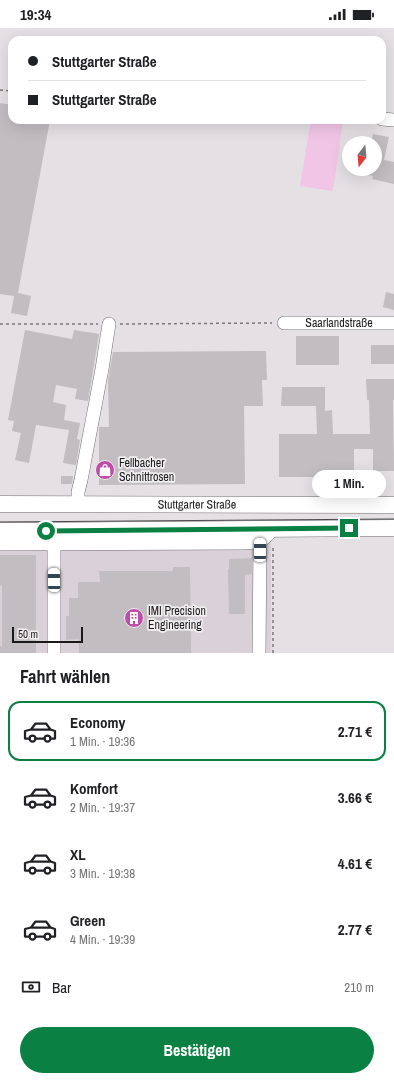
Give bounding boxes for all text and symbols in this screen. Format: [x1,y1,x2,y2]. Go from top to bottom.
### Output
text: 19:34 [20,4,51,25]
text: Stuttgarter Straße [52,51,157,72]
text: Stuttgarter Straße [52,89,157,110]
north arrow [342,136,382,176]
map controls [342,136,382,176]
street label: Saarlandstraße [305,315,373,331]
place label: Fellbacher Schnittrosen [119,455,174,485]
shop icon: Fellbacher Schnittrosen [94,459,116,481]
callout: 1 Min. [312,470,386,498]
text: 1 Min. [334,475,364,492]
street label: Stuttgarter Straße [158,496,236,513]
route end [340,519,358,537]
route start [37,522,55,540]
car [254,538,266,562]
car [48,568,60,592]
place label: IMI Precision Engineering [148,603,206,633]
building icon: IMI Precision Engineering [123,607,145,629]
scale bar [12,625,83,644]
text: 50 m [18,627,38,641]
text: Fahrt wählen [20,664,110,689]
text: Economy [70,712,125,733]
icon: car [22,713,58,749]
text: 2.71 € [338,721,372,742]
text: 1 Min. · 19:36 [70,733,135,750]
text: Komfort [70,778,118,799]
icon: car [22,779,58,815]
text: 3.66 € [338,787,372,808]
text: 2 Min. · 19:37 [70,799,135,816]
text: XL [70,844,86,865]
icon: car [22,845,58,881]
text: 4.61 € [338,853,372,874]
text: 3 Min. · 19:38 [70,865,135,882]
text: Green [70,910,106,931]
icon: car [22,911,58,947]
text: 2.77 € [338,919,372,940]
text: 4 Min. · 19:39 [70,931,135,948]
icon: cash [20,976,42,998]
text: Bar [52,977,71,998]
text: 210 m [344,979,374,996]
button: Bestätigen [20,1027,374,1073]

